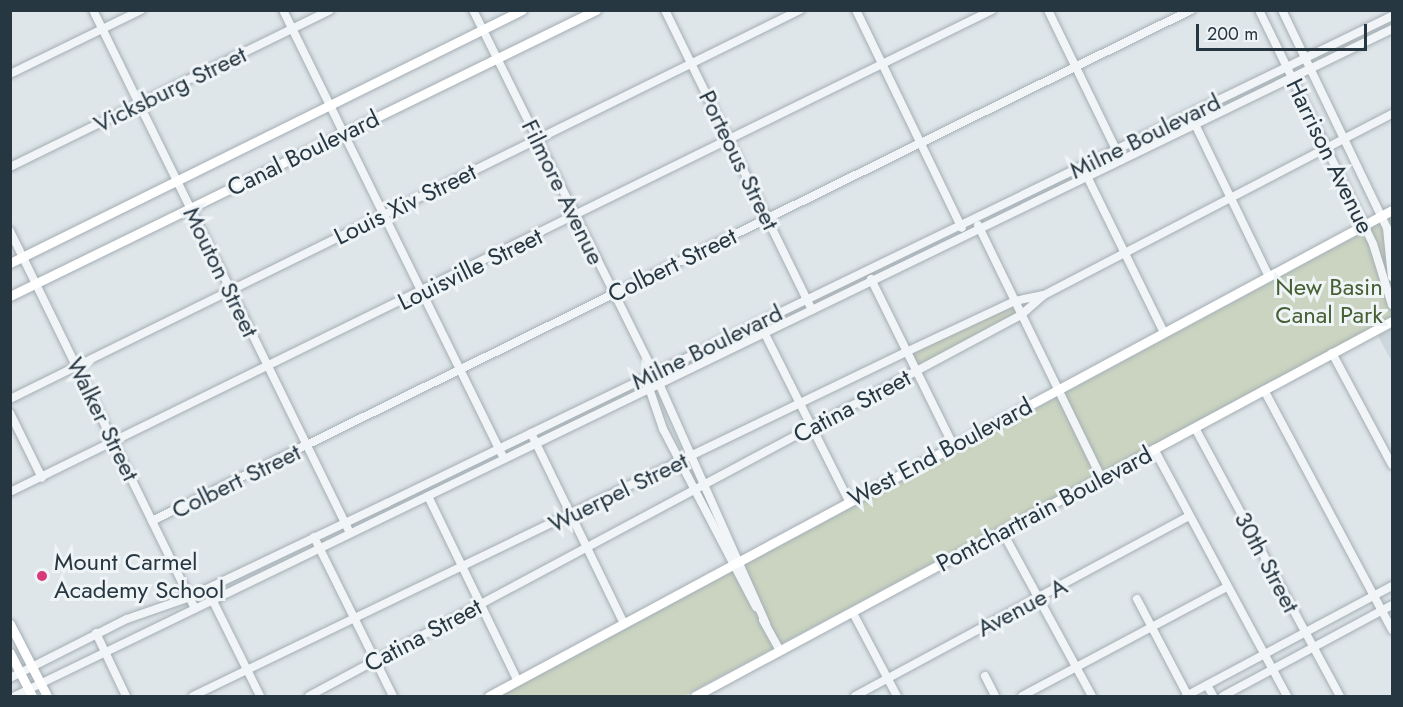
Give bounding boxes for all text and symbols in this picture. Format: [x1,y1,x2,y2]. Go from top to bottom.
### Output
scale bar [1199,12,1370,50]
text: 200 m [1207,21,1258,47]
street label: Vicksburg Street [89,40,251,138]
street label: Harrison Avenue [1280,74,1380,238]
street label: Porteous Street [693,86,785,234]
street label: Milne Boulevard [1065,87,1225,185]
street label: Canal Boulevard [222,104,384,202]
street label: Filmore Avenue [515,115,611,269]
street label: Louis Xiv Street [329,157,481,251]
street label: Mouton Street [177,202,265,342]
street label: Colbert Street [603,221,741,309]
street label: Louisville Street [393,222,547,316]
park label: New Basin Canal Park [1275,273,1383,329]
street label: Milne Boulevard [627,298,787,396]
street label: Walker Street [61,353,145,485]
street label: Catina Street [788,363,916,449]
street label: West End Boulevard [843,391,1037,513]
street label: Colbert Street [167,437,305,525]
street label: Pontchartrain Boulevard [931,440,1157,578]
street label: Wuerpel Street [544,446,692,538]
street label: 30th Street [1228,507,1306,617]
place label: Mount Carmel Academy School [54,548,224,604]
marker: Mount Carmel Academy School [35,569,49,583]
street label: Avenue A [972,571,1072,643]
street label: Catina Street [359,592,487,678]

